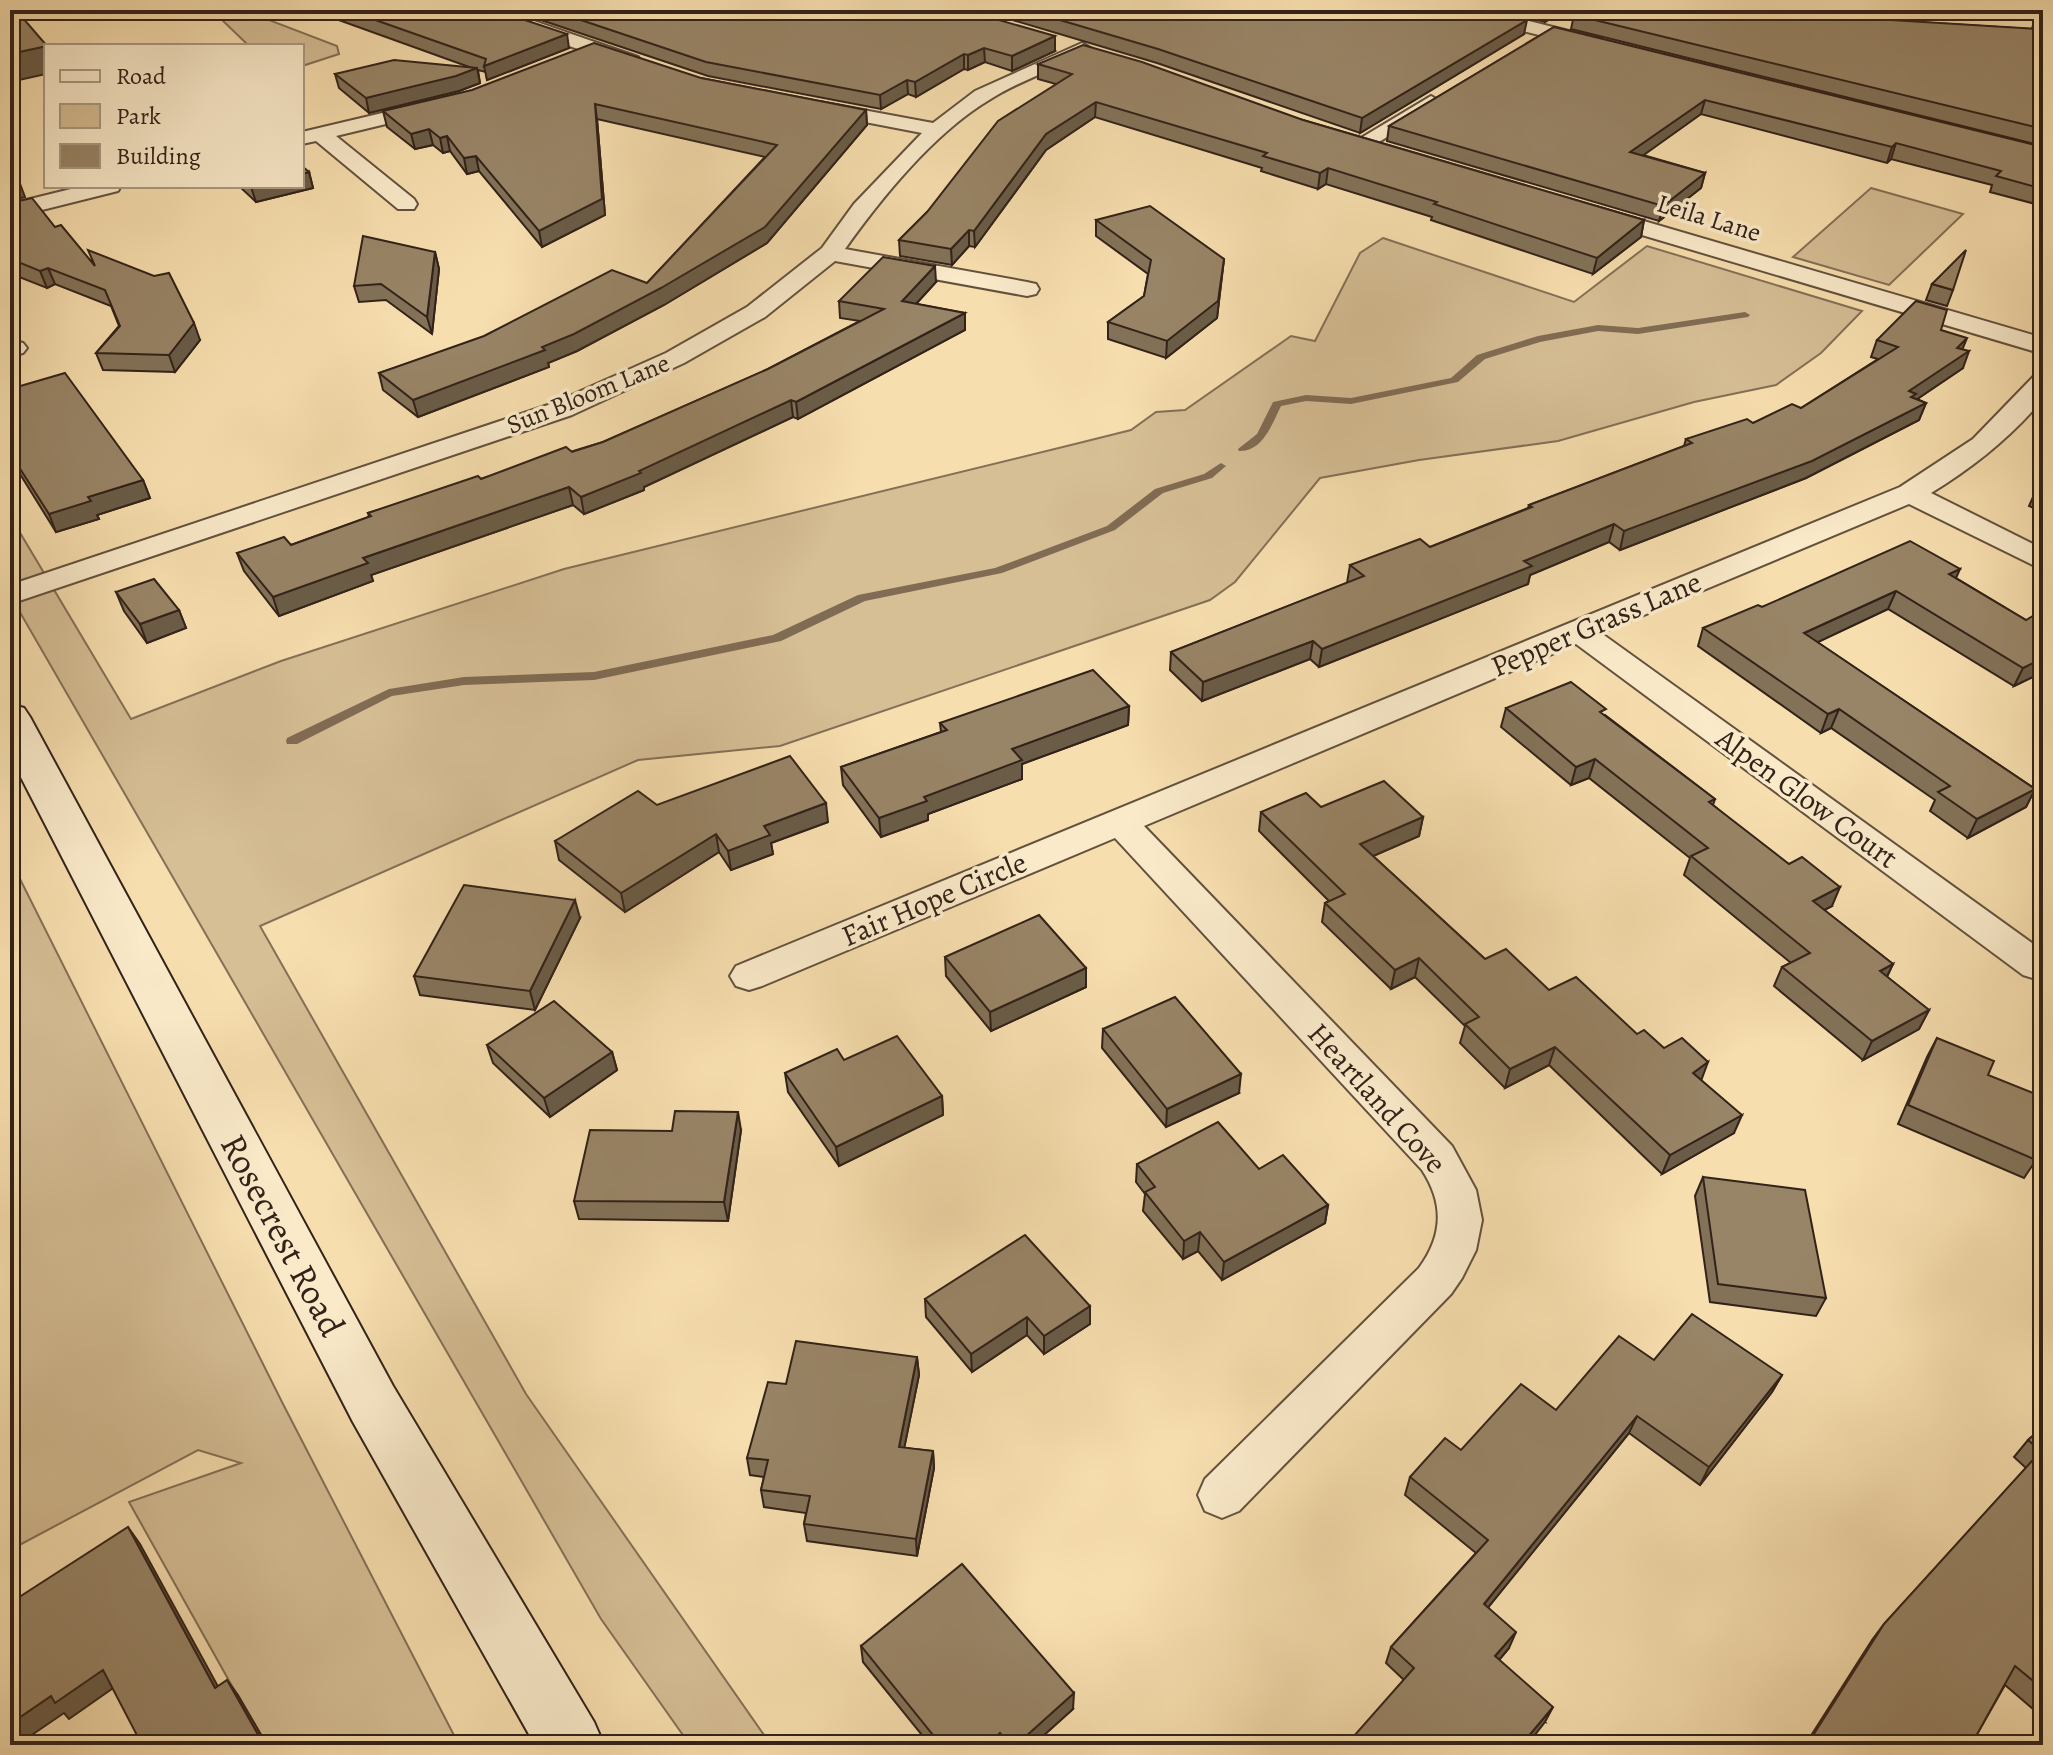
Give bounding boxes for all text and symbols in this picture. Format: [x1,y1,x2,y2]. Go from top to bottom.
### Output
legend [44,44,304,188]
text: Road [116,60,166,92]
text: Park [116,100,161,132]
text: Building [116,140,201,172]
street label: Leila Lane [1653,186,1765,250]
street label: Sun Bloom Lane [501,345,675,443]
street label: Pepper Grass Lane [1485,562,1707,686]
street label: Alpen Glow Court [1707,718,1906,877]
street label: Fair Hope Circle [835,842,1033,956]
street label: Heartland Cove [1299,1014,1455,1182]
street label: Rosecrest Road [209,1125,357,1345]

